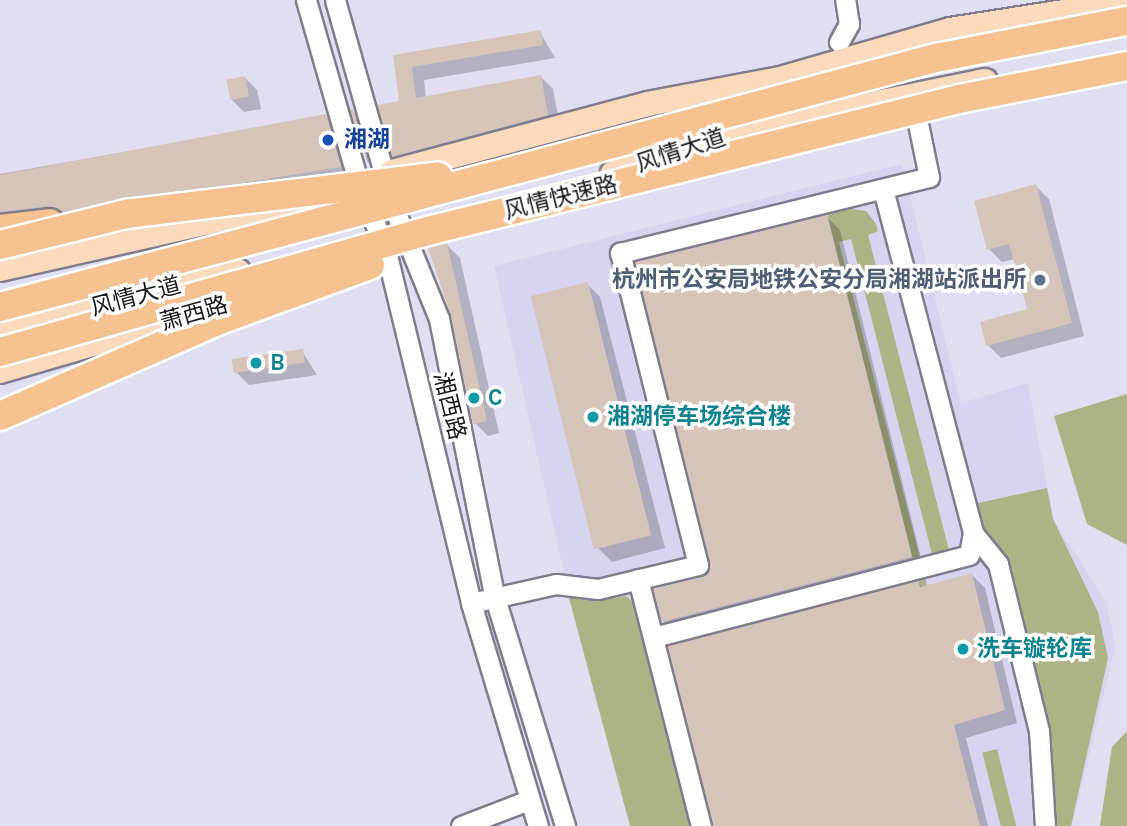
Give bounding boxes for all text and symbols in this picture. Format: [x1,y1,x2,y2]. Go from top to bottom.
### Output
street label: 风情大道 [633,124,729,178]
place label: 湘湖 [344,126,390,154]
marker: 湘湖 [318,130,338,150]
street label: 风情快速路 [502,171,620,225]
place label: 杭州市公安局地铁公安分局湘湖站派出所 [612,266,1026,294]
street label: 风情大道 [88,272,184,322]
marker: 杭州市公安局地铁公安分局湘湖站派出所 [1032,272,1048,288]
street label: 萧西路 [157,291,231,337]
place label: B [270,349,285,377]
marker: B [248,355,264,371]
street label: 湘西路 [427,369,471,443]
place label: C [488,384,503,412]
marker: C [466,390,482,406]
place label: 湘湖停车场综合楼 [607,403,791,431]
marker: 湘湖停车场综合楼 [585,409,601,425]
place label: 洗车镟轮库 [977,635,1092,663]
marker: 洗车镟轮库 [955,641,971,657]

